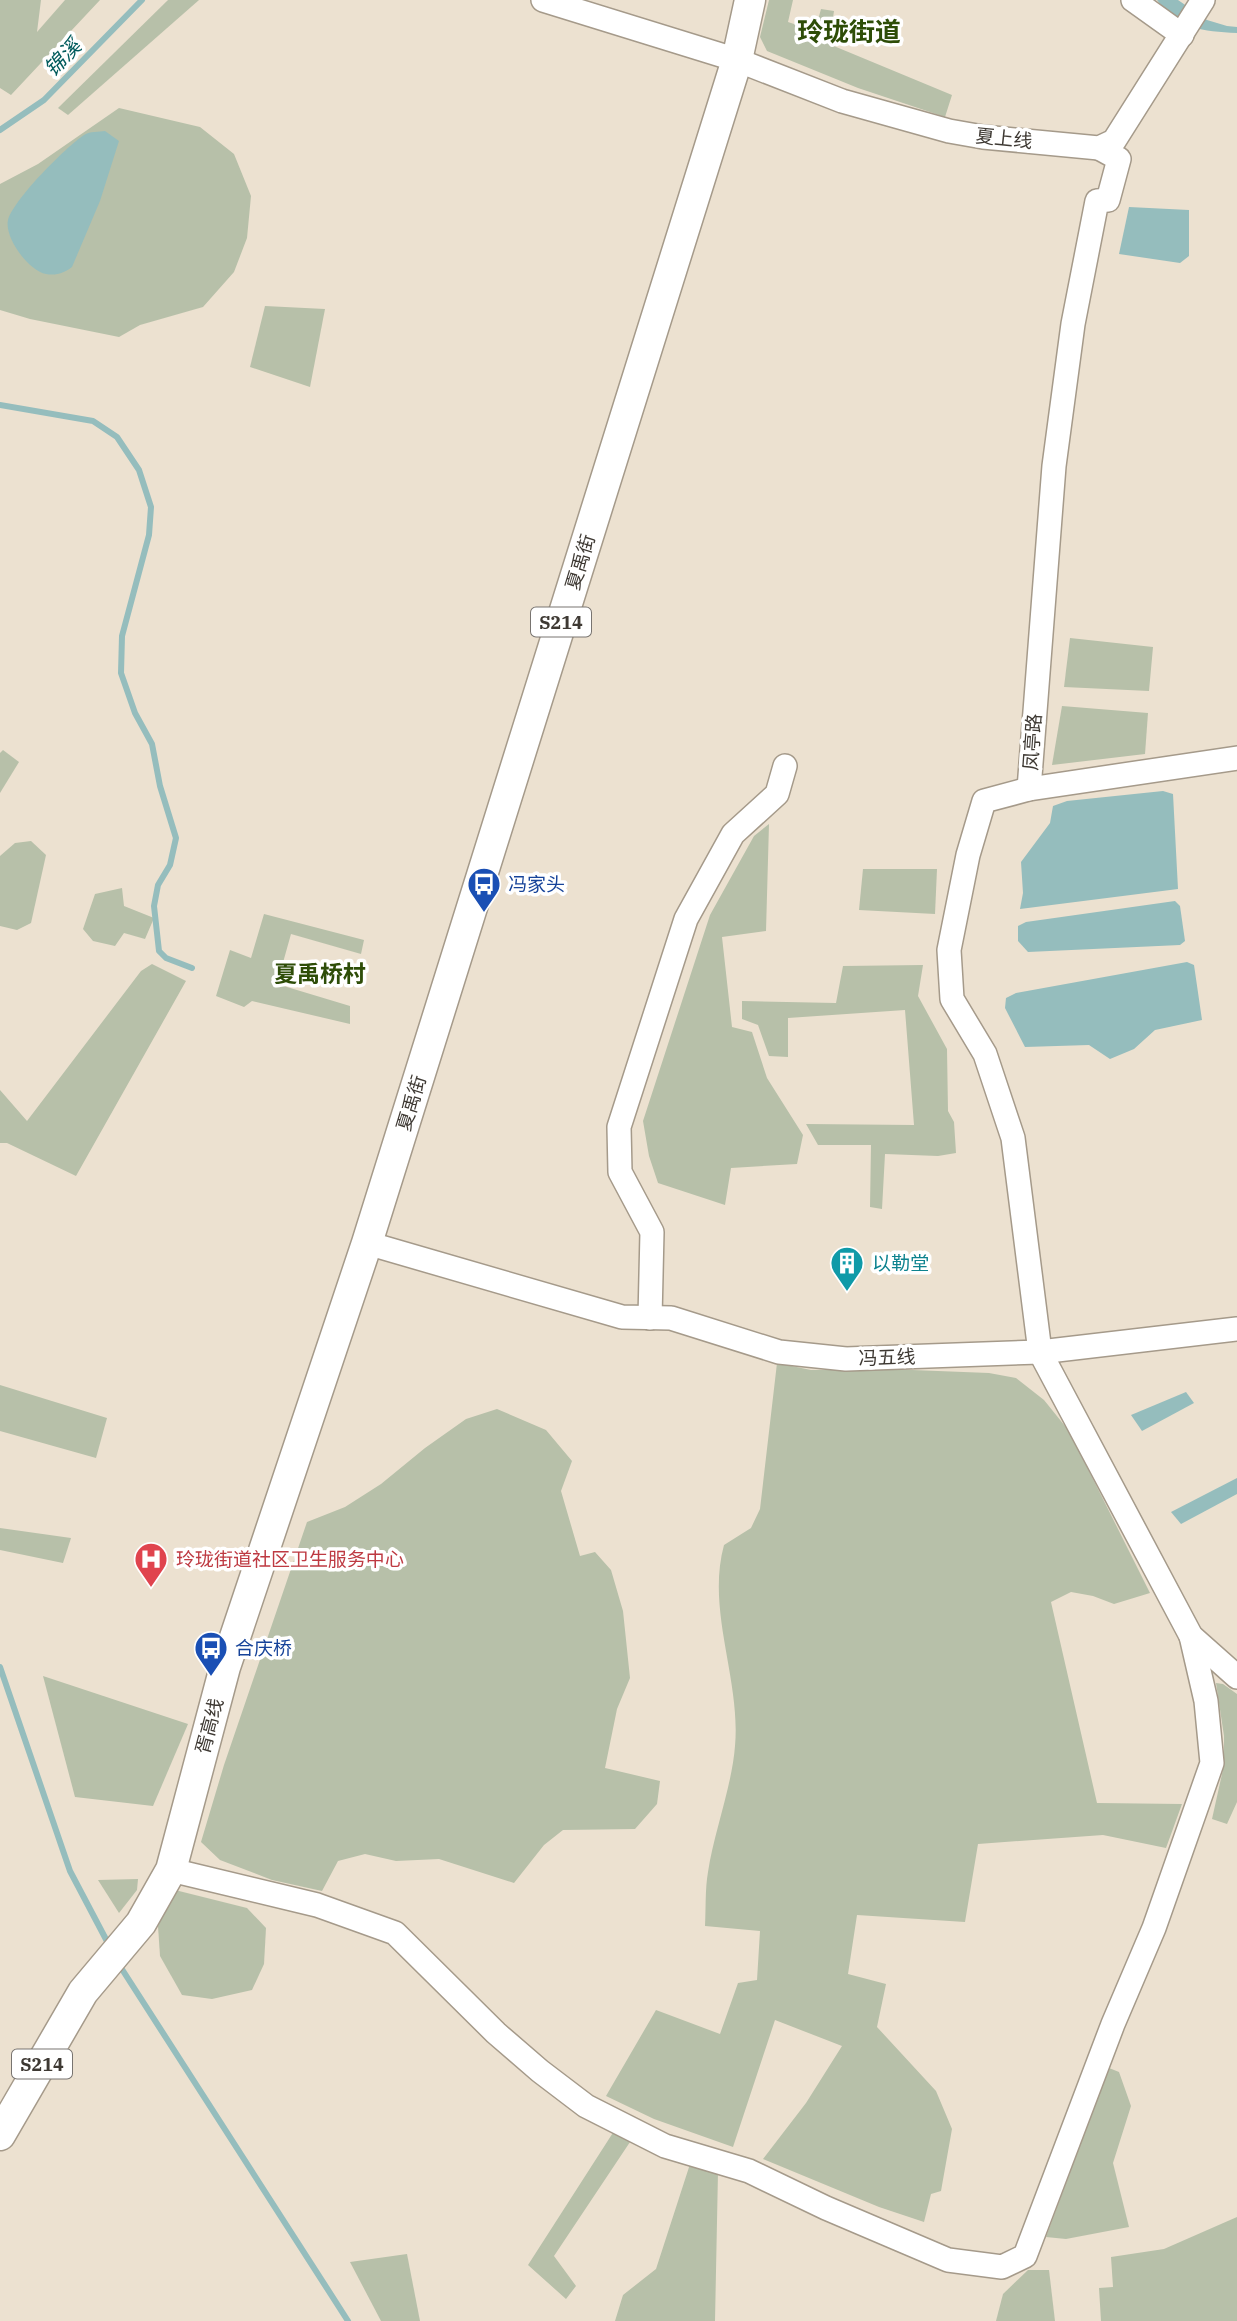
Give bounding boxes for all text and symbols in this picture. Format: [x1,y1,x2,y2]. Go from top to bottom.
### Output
district label: 玲珑街道 [797,14,901,48]
water label: 锦溪 [37,31,88,82]
street label: 夏上线 [974,123,1034,153]
street label: 夏禹街 [560,531,600,593]
road number: S214 [531,608,591,636]
street label: 凤亭路 [1018,713,1046,771]
bus stop icon: 冯家头 [465,865,503,914]
place label: 冯家头 [508,872,565,896]
district label: 夏禹桥村 [274,958,366,988]
street label: 夏禹街 [391,1072,431,1134]
building icon: 以勒堂 [828,1244,866,1293]
place label: 以勒堂 [872,1251,929,1275]
street label: 冯五线 [858,1344,916,1370]
hospital icon: 玲珑街道社区卫生服务中心 [132,1540,170,1589]
place label: 玲珑街道社区卫生服务中心 [176,1547,404,1571]
bus stop icon: 合庆桥 [192,1629,230,1678]
place label: 合庆桥 [235,1636,292,1660]
street label: 胥高线 [190,1695,228,1757]
road number: S214 [12,2050,72,2078]

